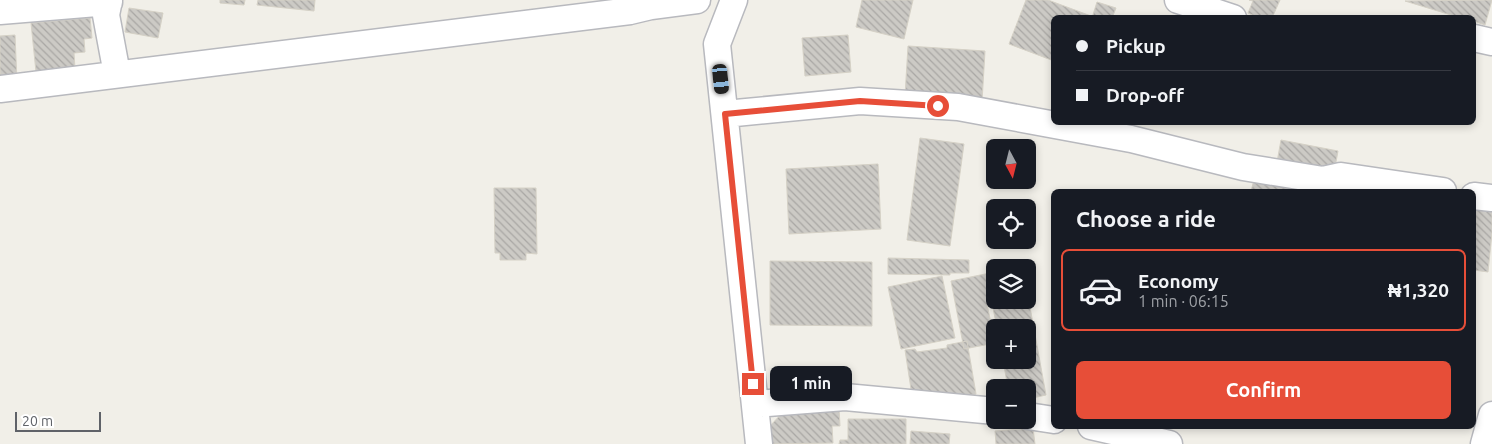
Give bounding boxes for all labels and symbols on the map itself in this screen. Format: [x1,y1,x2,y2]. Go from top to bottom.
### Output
car [711,63,730,95]
route start [927,95,949,117]
north arrow [986,139,1036,189]
callout: 1 min [770,366,853,402]
route end [742,373,764,395]
scale bar [15,409,101,432]

